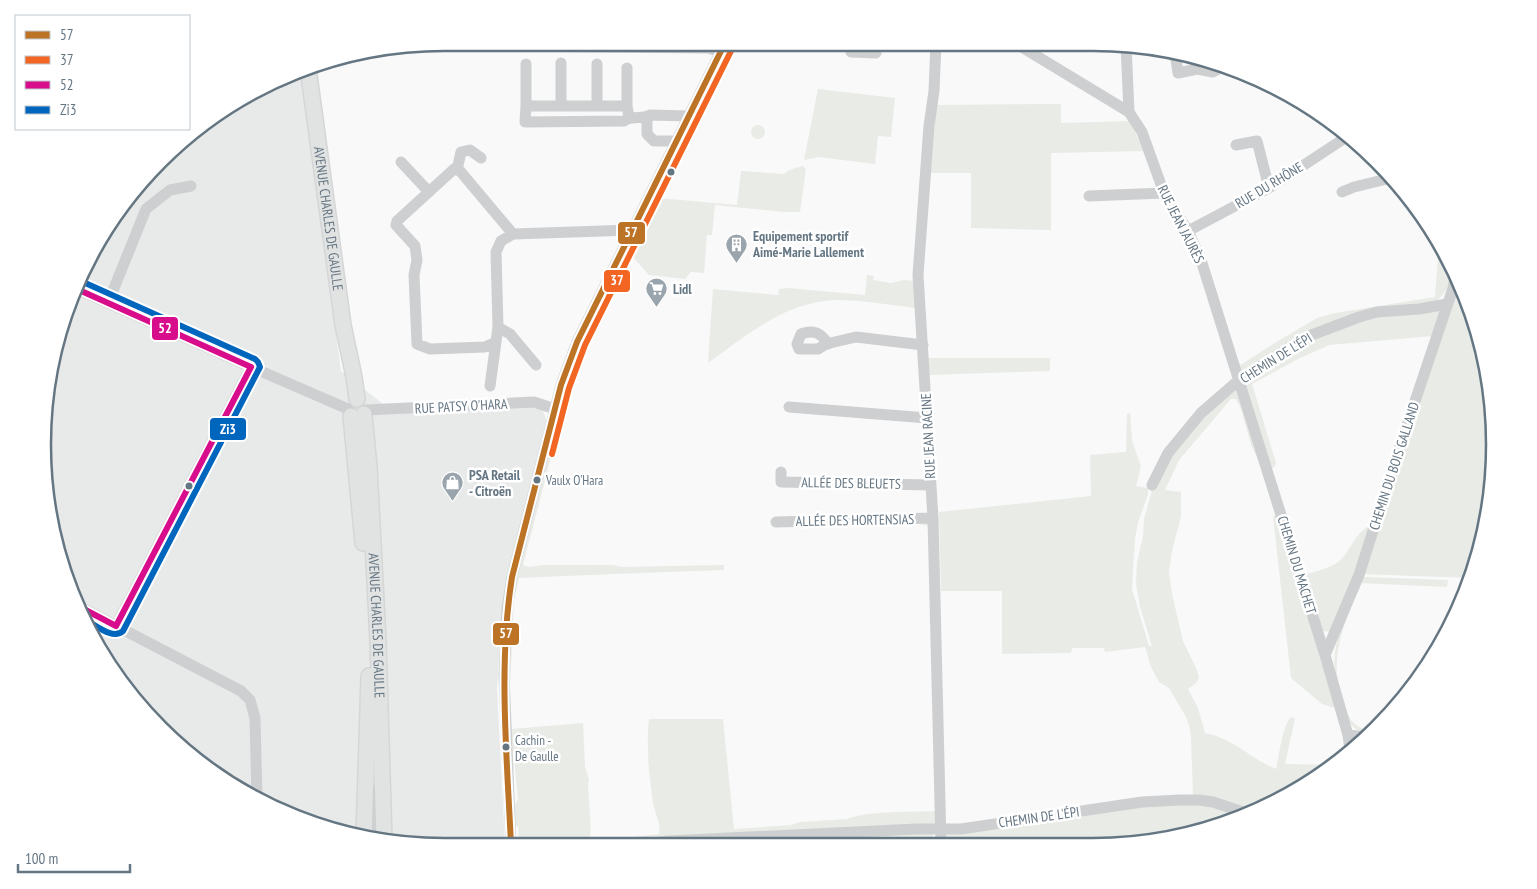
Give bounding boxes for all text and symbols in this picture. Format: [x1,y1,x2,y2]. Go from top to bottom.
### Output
legend [15,15,190,130]
text: 57 [60,25,74,44]
text: 37 [60,50,74,69]
text: 52 [60,75,74,94]
text: Zi3 [60,100,77,119]
street label: AVENUE CHARLES DE GAULLE [310,145,347,292]
street label: RUE DU RHÔNE [1232,158,1306,212]
unlabelled marker [666,167,676,177]
street label: RUE JEAN JAURÈS [1154,182,1208,266]
line badge: 57 [617,221,646,245]
text: 57 [624,223,638,241]
place label: Equipement sportif Aimé-Marie Lallement [752,227,864,261]
building icon: Equipement sportif Aimé-Marie Lallement [725,232,749,263]
line badge: 37 [603,269,631,293]
text: 37 [610,271,624,289]
supermarket icon: Lidl [645,277,669,308]
place label: Lidl [673,280,692,298]
line badge: 52 [151,316,179,341]
text: 52 [158,319,172,337]
street label: CHEMIN DE L'ÉPI [1237,329,1315,387]
street label: RUE JEAN RACINE [917,393,939,479]
street label: RUE PATSY O'HARA [414,395,508,417]
street label: CHEMIN DU BOIS GALLAND [1365,400,1423,532]
line badge: Zi3 [209,417,247,441]
text: Zi3 [220,420,236,438]
place label: PSA Retail - Citroën [469,466,521,500]
shop icon: PSA Retail - Citroën [441,471,465,502]
place label: Vaulx O'Hara [545,472,603,489]
street label: ALLÉE DES BLEUETS [801,473,901,493]
marker: Vaulx O'Hara [532,475,542,485]
unlabelled marker [184,481,194,491]
street label: ALLÉE DES HORTENSIAS [796,510,914,530]
street label: CHEMIN DU MACHET [1274,514,1321,617]
street label: AVENUE CHARLES DE GAULLE [364,553,389,698]
line badge: 57 [492,622,520,646]
text: 57 [499,624,513,642]
place label: Cachin - De Gaulle [515,732,559,765]
marker: Cachin - De Gaulle [501,742,511,752]
street label: CHEMIN DE L'ÉPI [997,802,1081,832]
scale bar [18,842,130,874]
text: 100 m [25,849,58,868]

